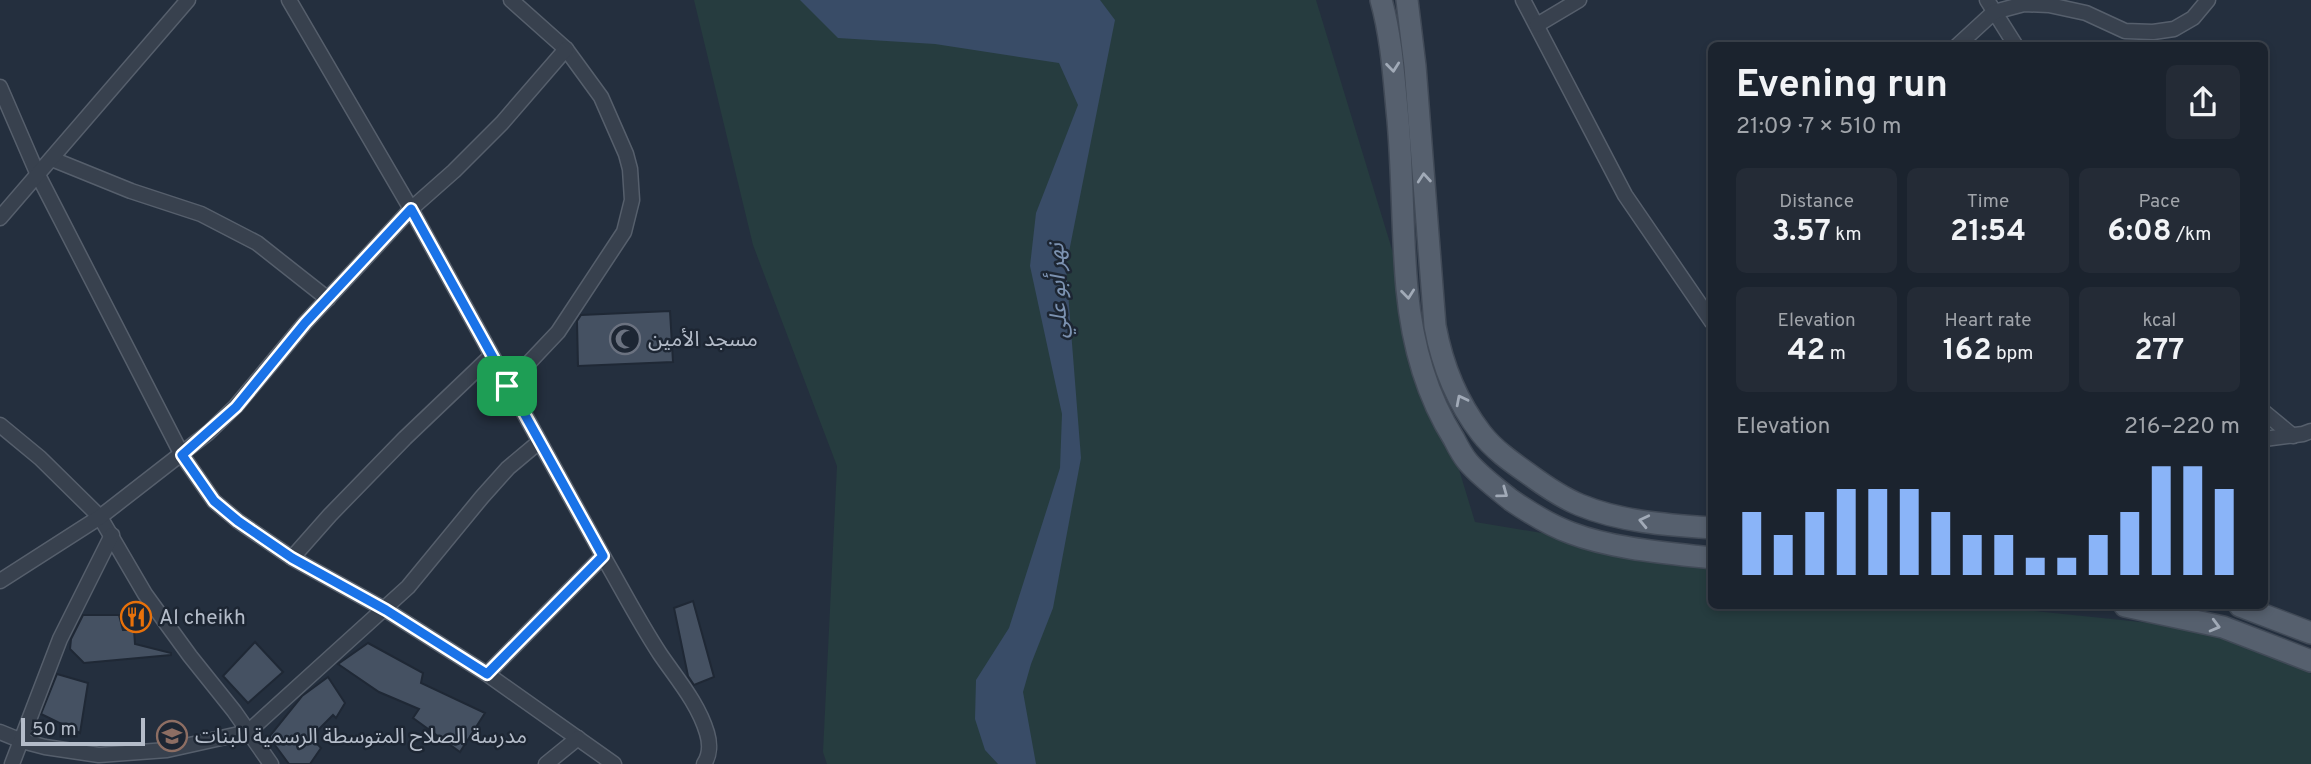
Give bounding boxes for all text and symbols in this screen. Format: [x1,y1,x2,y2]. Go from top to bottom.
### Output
one-way arrow [1385,61,1400,73]
text: Evening run [1736,62,1948,111]
button: share [2166,65,2240,139]
text: 21:09 · 7 × 510 m [1736,113,1901,142]
one-way arrow [1417,172,1432,183]
text: Distance [1779,190,1854,214]
text: Time [1967,190,2009,214]
text: Pace [2138,190,2180,214]
text: 3.57 [1772,214,1831,251]
text: 21:54 [1950,214,2026,251]
text: 6:08 [2107,214,2172,251]
text: km [1831,223,1862,247]
text: /km [2172,223,2211,247]
water label: نهر أبو علي [1041,241,1077,339]
one-way arrow [1400,288,1415,300]
text: Elevation [1778,309,1856,333]
text: Heart rate [1945,309,2031,333]
text: kcal [2142,309,2176,333]
mosque icon: مسجد الأمين [608,322,642,356]
place label: مسجد الأمين [648,327,758,354]
text: 42 [1788,333,1825,370]
text: 162 [1943,333,1991,370]
text: 277 [2134,333,2184,370]
text: m [1825,342,1846,366]
text: bpm [1991,342,2033,366]
pin [477,356,537,416]
icon: arrive [488,367,526,405]
one-way arrow [1455,395,1469,407]
text: Elevation [1736,413,1831,442]
text: 216–220 m [2124,413,2240,442]
one-way arrow [1495,485,1507,497]
one-way arrow [1638,515,1650,530]
restaurant icon: Al cheikh [119,600,153,634]
place label: Al cheikh [159,605,246,632]
one-way arrow [2209,618,2221,632]
scale bar [21,715,145,747]
text: 50 m [32,718,77,742]
school or university icon: مدرسة الصلاح المتوسطة الرسمية للبنات [155,719,189,753]
place label: مدرسة الصلاح المتوسطة الرسمية للبنات [195,724,527,751]

